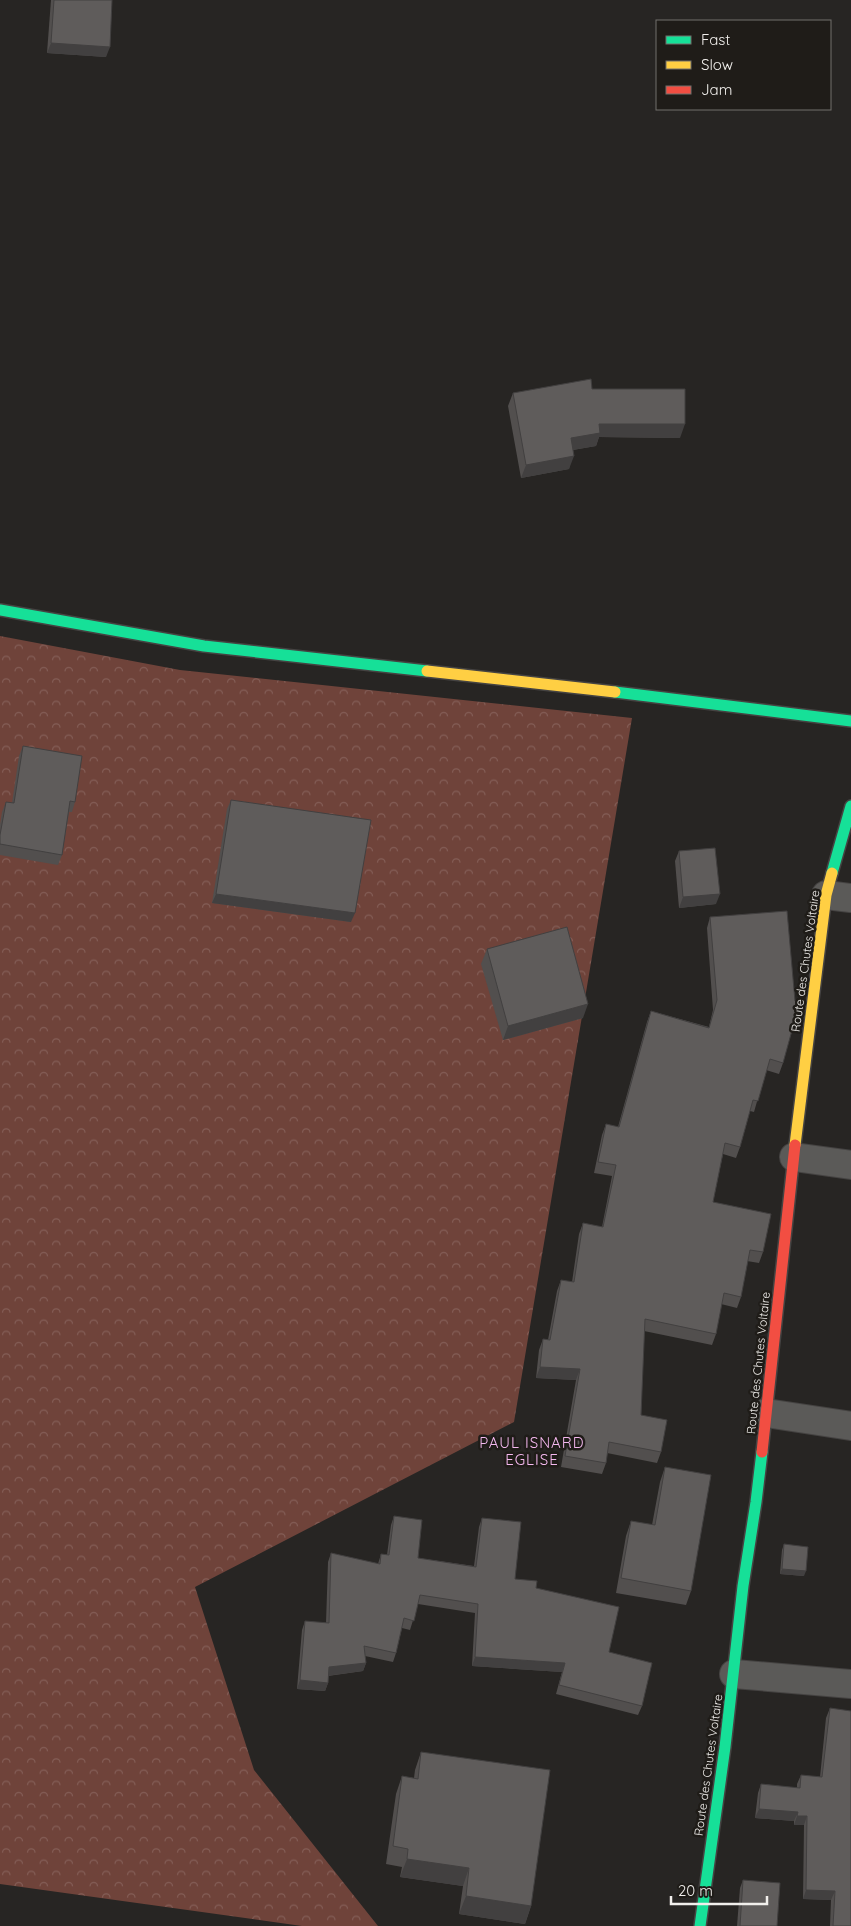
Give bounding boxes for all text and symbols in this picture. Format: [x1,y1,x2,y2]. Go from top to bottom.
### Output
legend [656,20,831,110]
text: Fast [701,30,730,49]
text: Slow [701,55,733,74]
text: Jam [701,80,732,99]
street label: Route des Chutes Voltaire [788,889,822,1033]
street label: Route des Chutes Voltaire [743,1291,773,1435]
district label: PAUL ISNARD EGLISE [479,1433,585,1469]
street label: Route des Chutes Voltaire [691,1693,725,1837]
scale bar [671,1874,767,1906]
text: 20 m [678,1881,713,1900]

